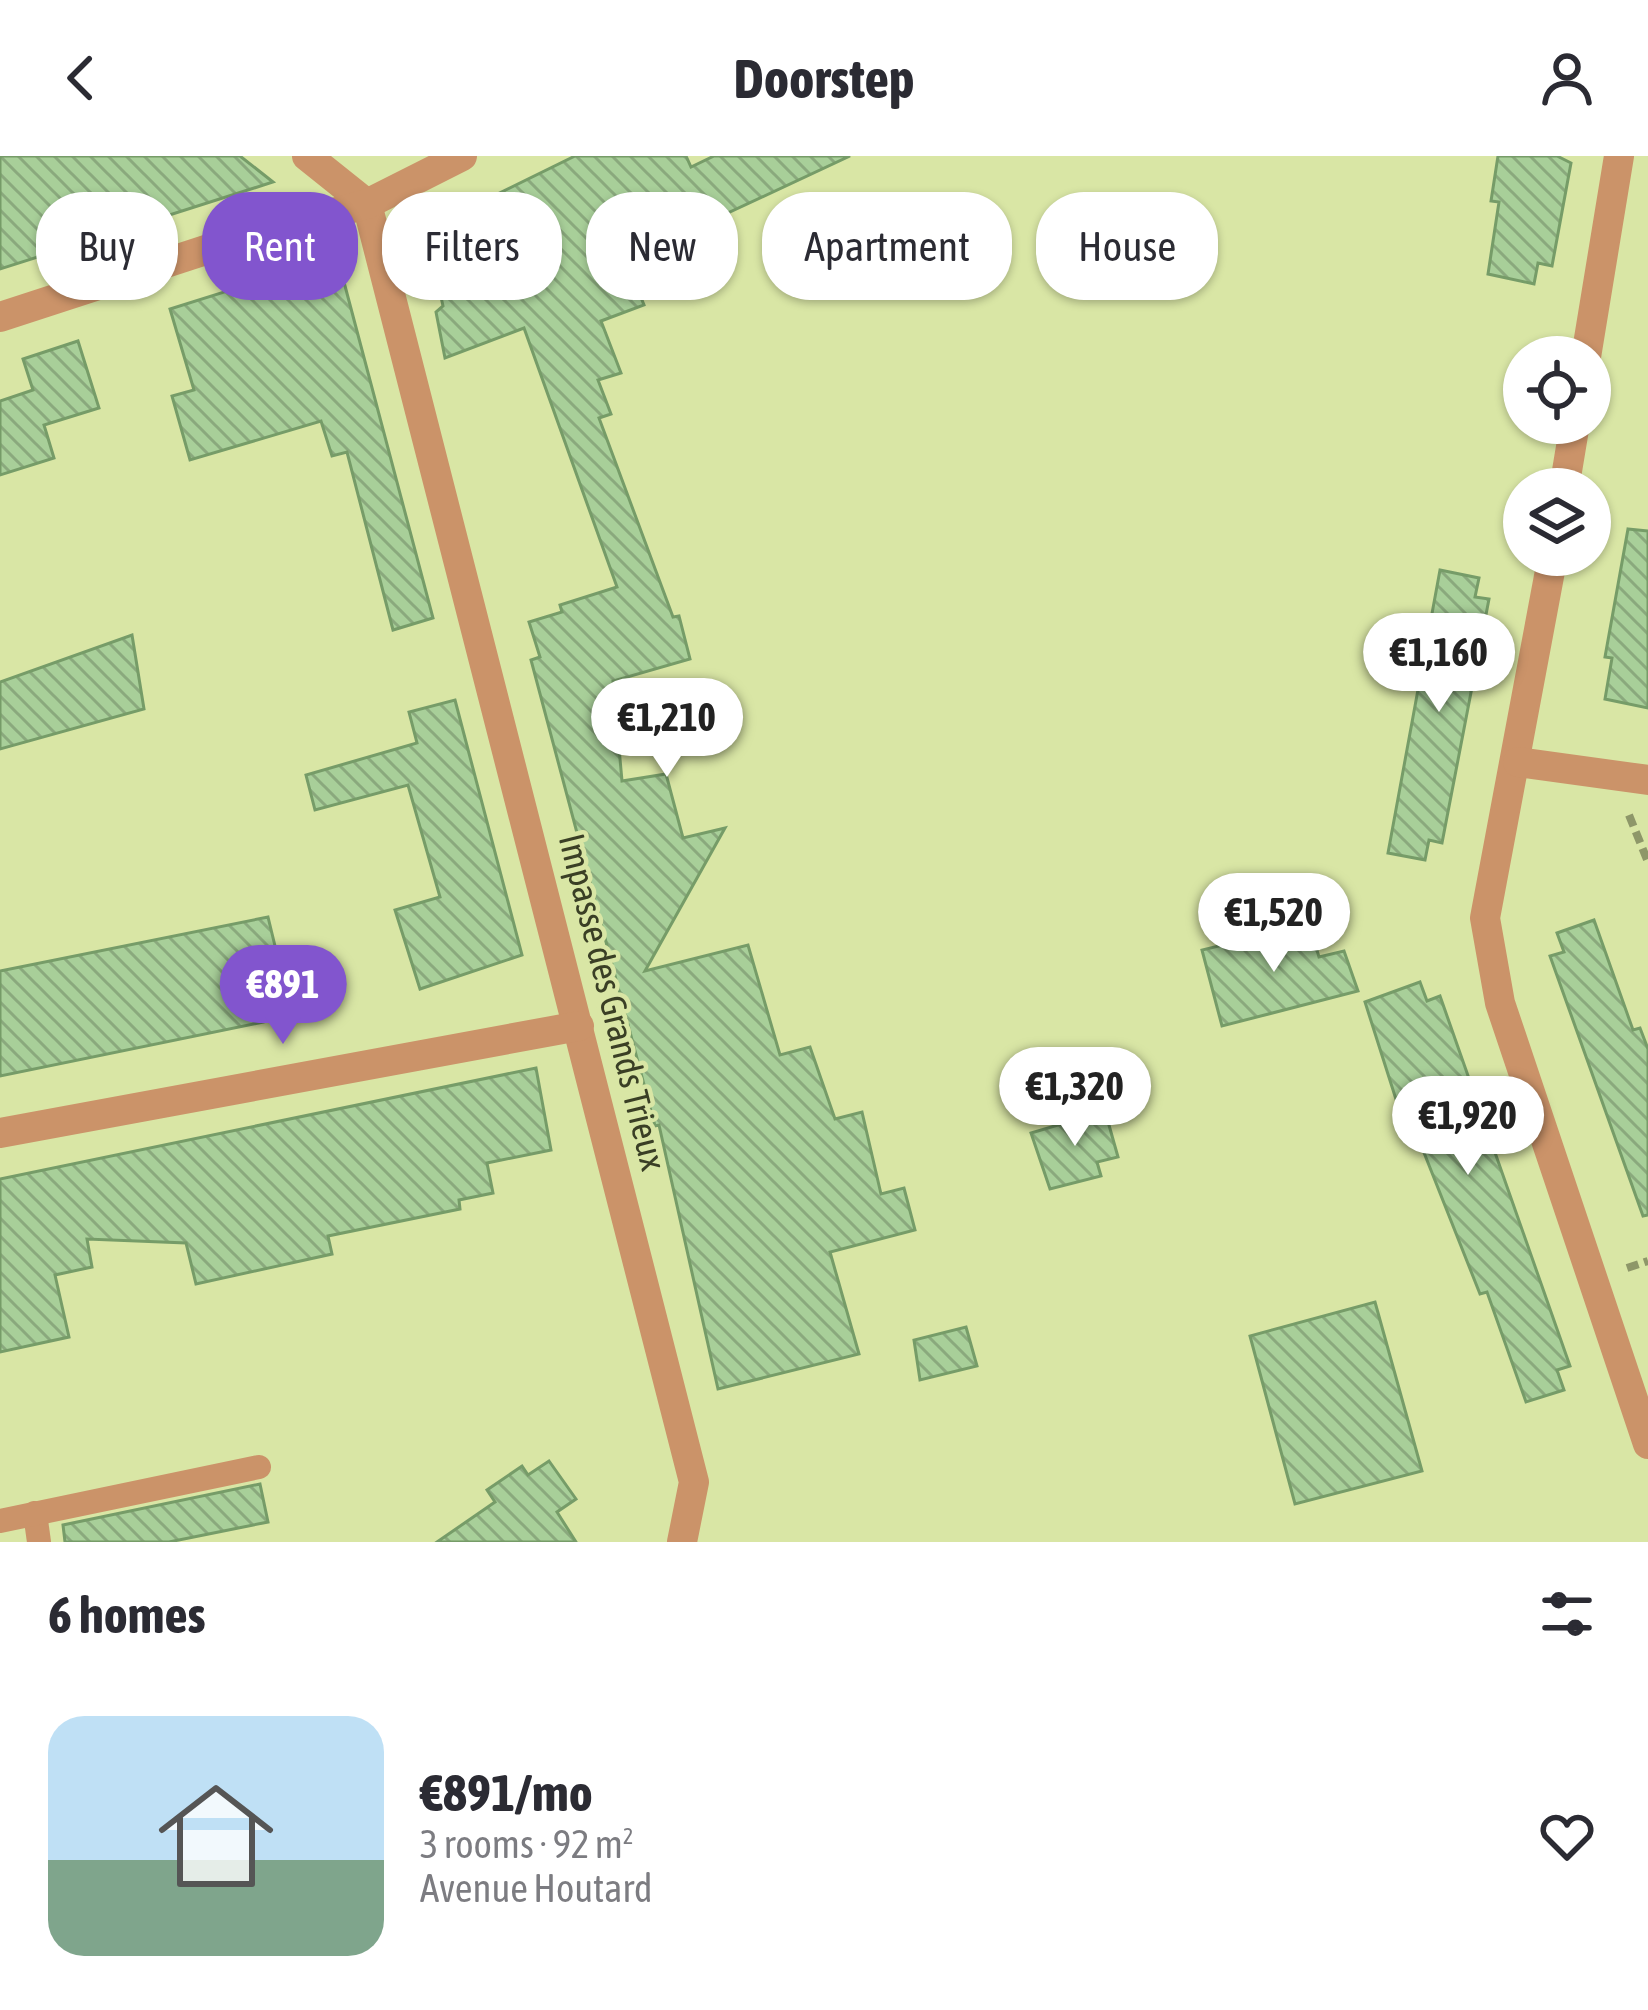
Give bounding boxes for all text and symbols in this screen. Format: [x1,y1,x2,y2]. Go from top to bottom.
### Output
icon: back [48,45,114,111]
icon: person [1534,45,1600,111]
text: Doorstep [733,48,915,109]
chip: Buy [36,192,178,300]
chip: Rent [202,192,358,300]
chip: Filters [382,192,562,300]
chip: New [586,192,738,300]
chip: Apartment [762,192,1012,300]
chip: House [1036,192,1218,300]
map controls [1503,336,1611,576]
button: locate [1503,336,1611,444]
button: layers [1503,468,1611,576]
pin: €1,160 [1341,613,1537,715]
text: €1,160 [1390,630,1488,674]
pin: €1,210 [569,678,765,780]
text: €1,210 [618,695,716,739]
street label: Impasse des Grands Trieux [551,829,675,1175]
pin: €1,520 [1176,873,1372,975]
text: €1,520 [1225,890,1323,934]
pin: €891 [212,945,354,1047]
text: €891 [247,962,319,1006]
pin: €1,320 [977,1047,1173,1149]
text: €1,320 [1026,1064,1124,1108]
pin: €1,920 [1370,1076,1566,1178]
text: €1,920 [1419,1093,1517,1137]
icon: filters [1534,1581,1600,1647]
text: 6 homes [48,1585,206,1644]
text: €891/mo [420,1763,593,1822]
icon: home [144,1764,288,1908]
icon: heart [1534,1803,1600,1869]
text: 3 rooms · 92 m² [420,1822,634,1866]
text: Avenue Houtard [420,1866,652,1910]

